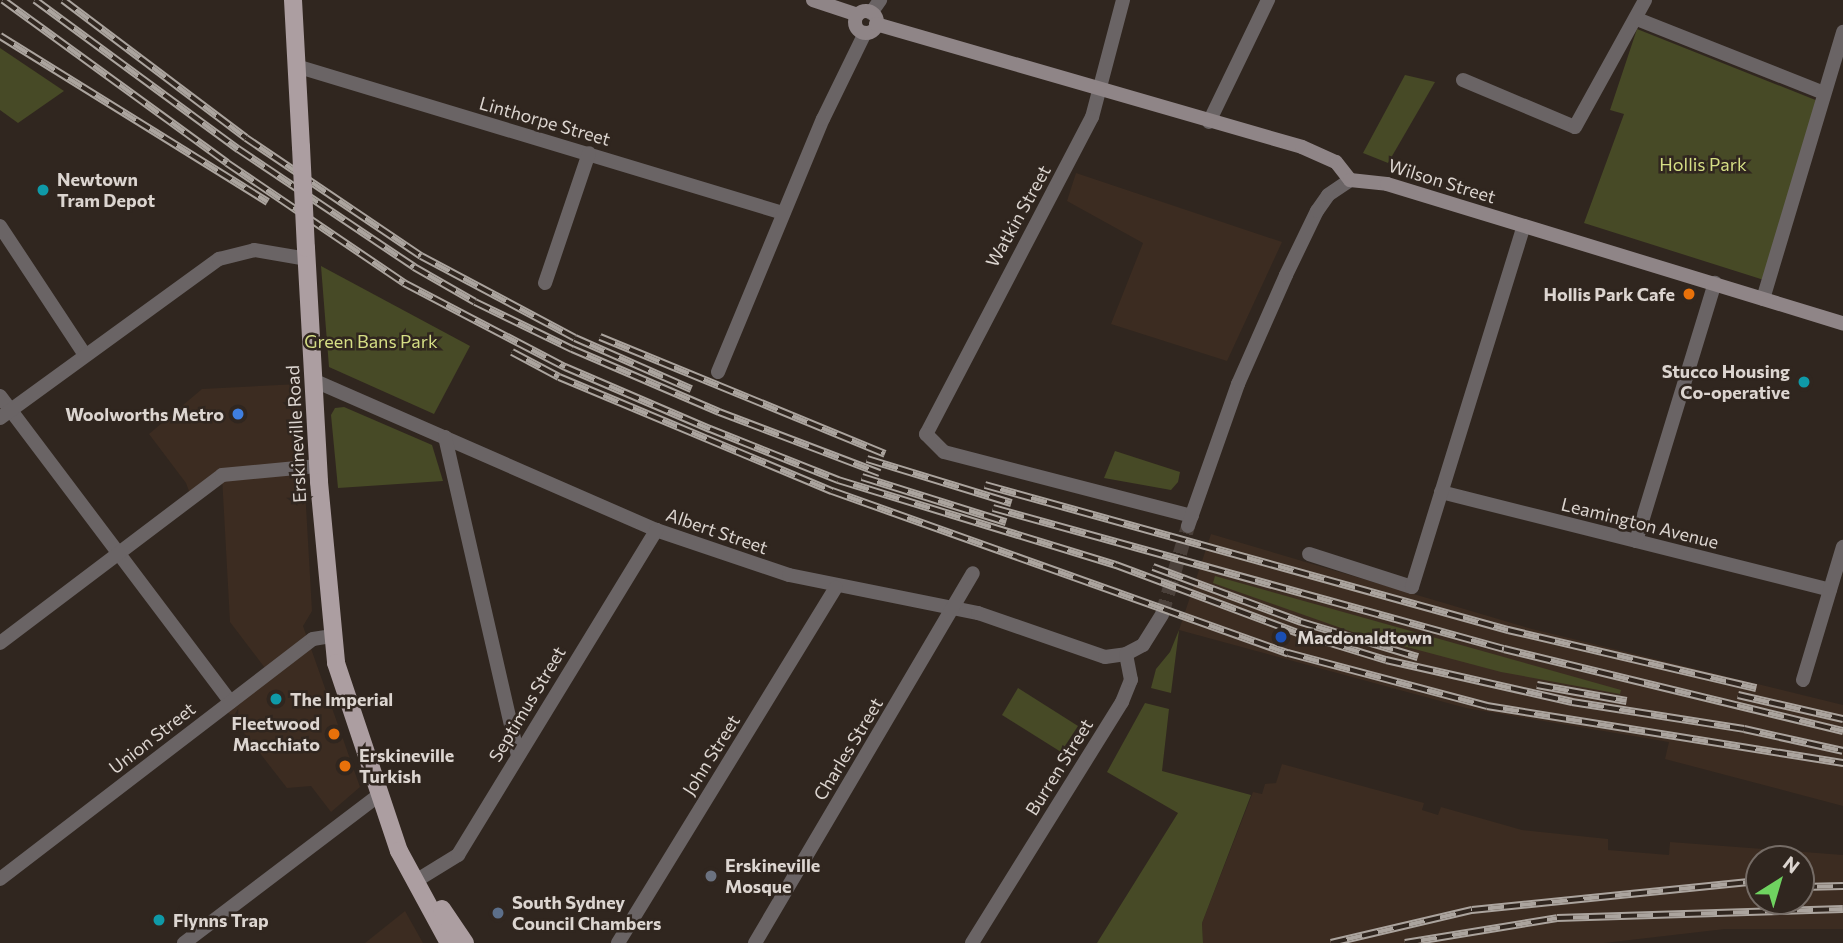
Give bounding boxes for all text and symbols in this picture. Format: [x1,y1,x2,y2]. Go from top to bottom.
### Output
street label: Linthorpe Street [477,92,613,150]
park label: Hollis Park [1659,153,1747,175]
street label: Wilson Street [1386,154,1498,208]
street label: Watkin Street [981,161,1055,271]
place label: Newtown Tram Depot [57,169,155,212]
marker: Newtown Tram Depot [35,182,51,198]
place label: Hollis Park Cafe [1543,283,1675,305]
marker: Hollis Park Cafe [1681,286,1697,302]
park label: Green Bans Park [304,330,438,352]
place label: Stucco Housing Co-operative [1662,361,1790,404]
street label: Erskineville Road [282,365,310,503]
marker: Stucco Housing Co-operative [1796,374,1812,390]
place label: Woolworths Metro [65,403,224,425]
marker: Woolworths Metro [230,406,246,422]
street label: Leamington Avenue [1559,493,1721,553]
street label: Albert Street [663,504,771,558]
place label: Macdonaldtown [1297,626,1432,648]
marker: Macdonaldtown [1271,627,1291,647]
street label: Septimus Street [484,642,570,766]
place label: The Imperial [290,688,393,710]
marker: The Imperial [268,691,284,707]
street label: Charles Street [809,694,887,804]
street label: Union Street [105,698,199,778]
street label: John Street [678,711,744,799]
place label: Fleetwood Macchiato [232,713,320,756]
street label: Burren Street [1021,715,1097,819]
marker: Fleetwood Macchiato [326,726,342,742]
place label: Erskineville Turkish [359,745,454,788]
marker: Erskineville Turkish [337,758,353,774]
north arrow [1745,845,1815,915]
text: N [1779,851,1804,878]
place label: Erskineville Mosque [725,855,820,898]
marker: Erskineville Mosque [703,868,719,884]
place label: South Sydney Council Chambers [512,892,661,934]
marker: South Sydney Council Chambers [490,905,506,921]
place label: Flynns Trap [173,909,269,931]
marker: Flynns Trap [151,912,167,928]

